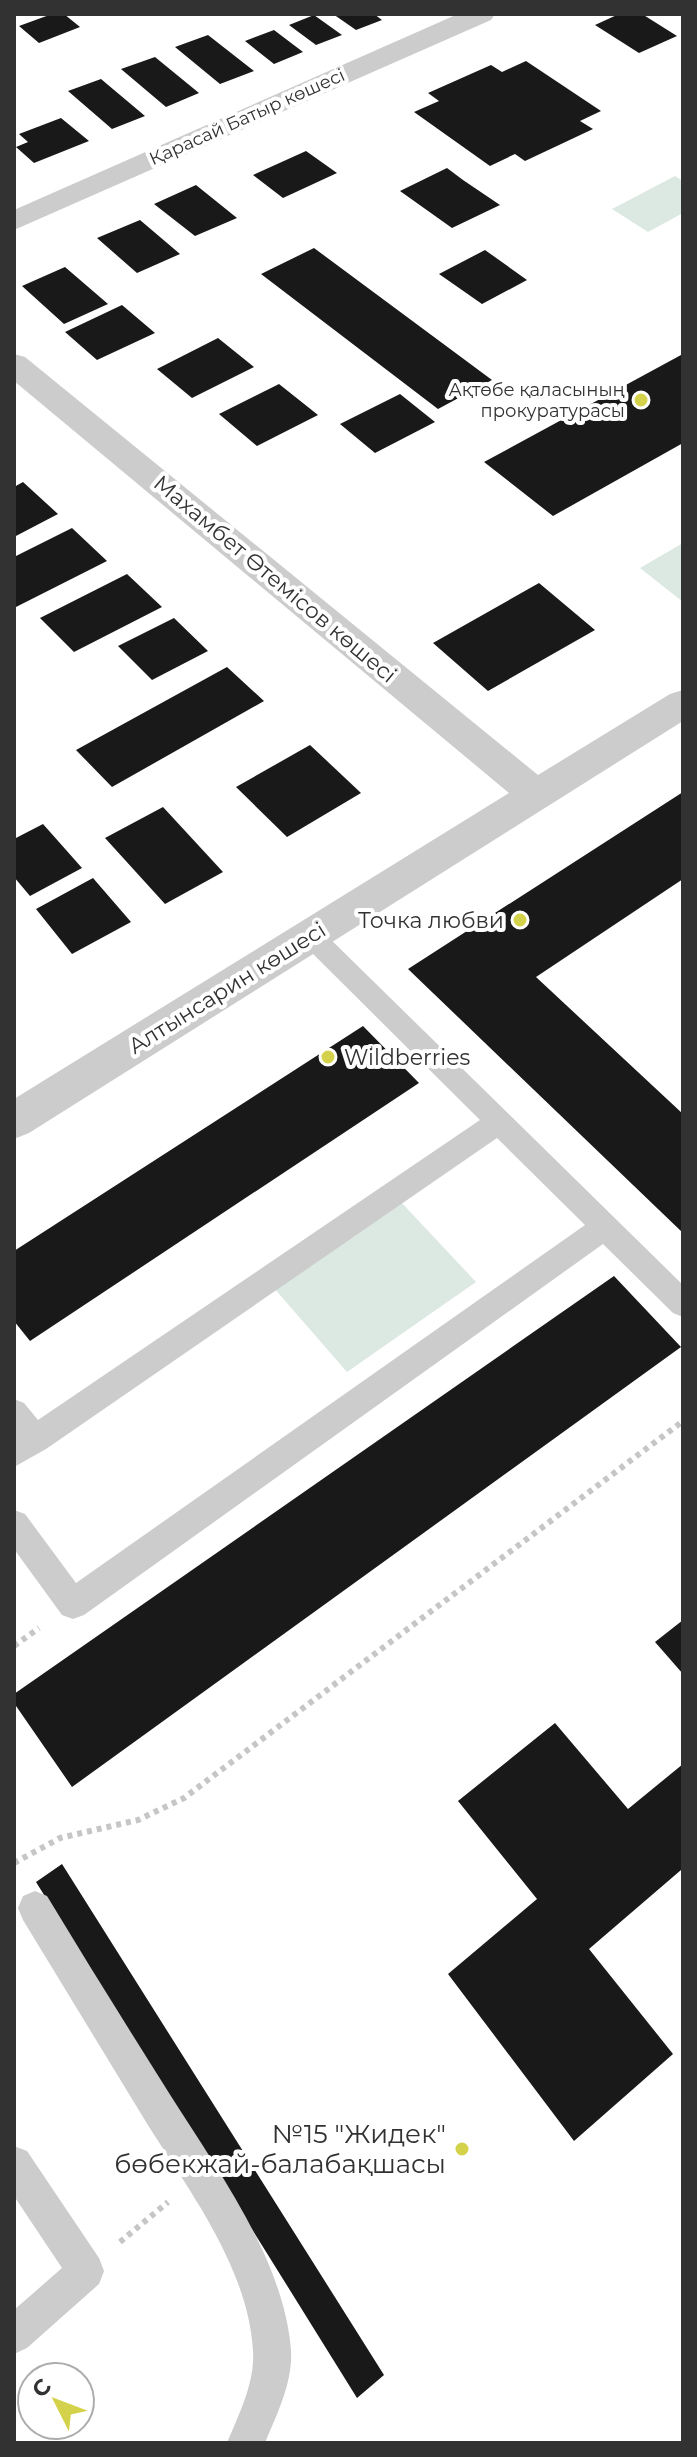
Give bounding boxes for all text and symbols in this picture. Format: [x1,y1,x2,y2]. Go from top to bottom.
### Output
street label: Қарасай Батыр көшесі [146,64,348,170]
place label: Ақтөбе қаласының прокуратурасы [448,379,625,422]
marker: Ақтөбе қаласының прокуратурасы [632,391,650,409]
street label: Махамбет Өтемісов көшесі [148,469,402,689]
place label: Точка любви [358,907,504,934]
marker: Точка любви [511,911,529,929]
street label: Алтынсарин көшесі [123,916,331,1060]
place label: Wildberries [344,1044,471,1071]
marker: Wildberries [319,1048,337,1066]
place label: №15 "Жидек" бөбекжай-балабақшасы [114,2118,446,2180]
marker: №15 "Жидек" бөбекжай-балабақшасы [453,2140,471,2158]
north arrow [16,2361,96,2441]
text: С [26,2373,57,2403]

